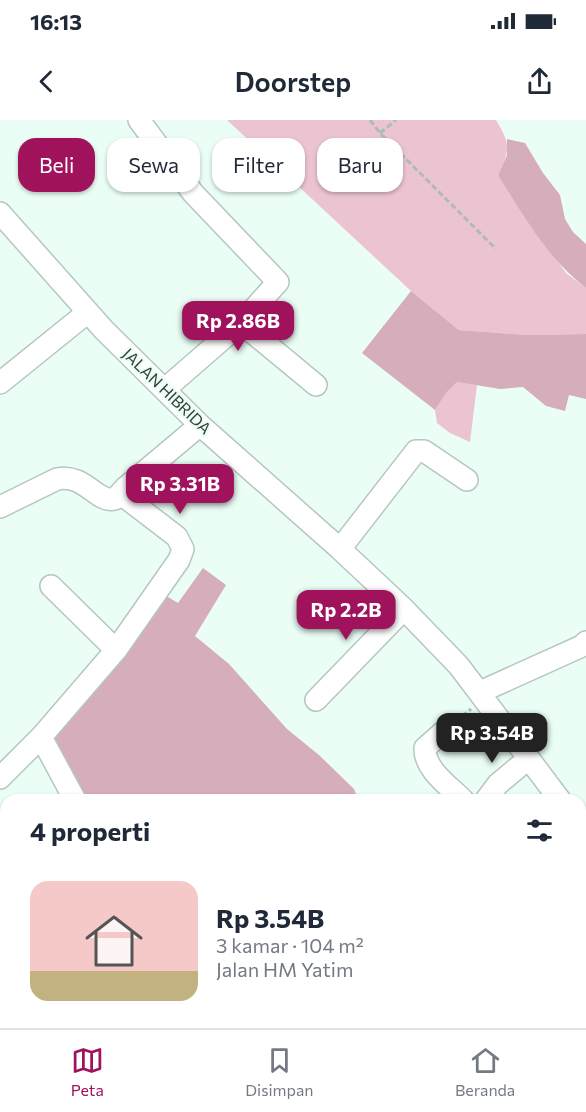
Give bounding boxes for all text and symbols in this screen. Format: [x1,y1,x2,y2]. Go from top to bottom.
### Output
text: 16:13 [30,8,82,35]
icon: back [30,65,63,98]
text: Doorstep [235,65,351,98]
icon: share [523,65,556,98]
chip: Beli [18,138,95,192]
chip: Sewa [107,138,200,192]
chip: Filter [212,138,305,192]
chip: Baru [317,138,403,192]
pin: Rp 2.86B [176,301,300,352]
text: Rp 2.86B [196,308,280,332]
street label: JALAN HIBRIDA [119,344,215,438]
pin: Rp 3.31B [118,464,242,515]
text: Rp 3.31B [140,471,220,495]
pin: Rp 2.2B [291,590,401,641]
text: Rp 2.2B [311,597,381,621]
pin: Rp 3.54B [430,713,554,764]
text: Rp 3.54B [450,720,534,744]
icon: filters [523,814,556,847]
text: 4 properti [30,815,150,846]
text: Rp 3.54B [216,902,324,933]
icon: home [78,905,150,977]
text: 3 kamar · 104 m² [216,933,364,957]
text: Jalan HM Yatim [216,957,353,981]
tab: Peta [71,1044,104,1099]
tab: Disimpan [245,1044,314,1099]
tab: Beranda [455,1044,515,1099]

